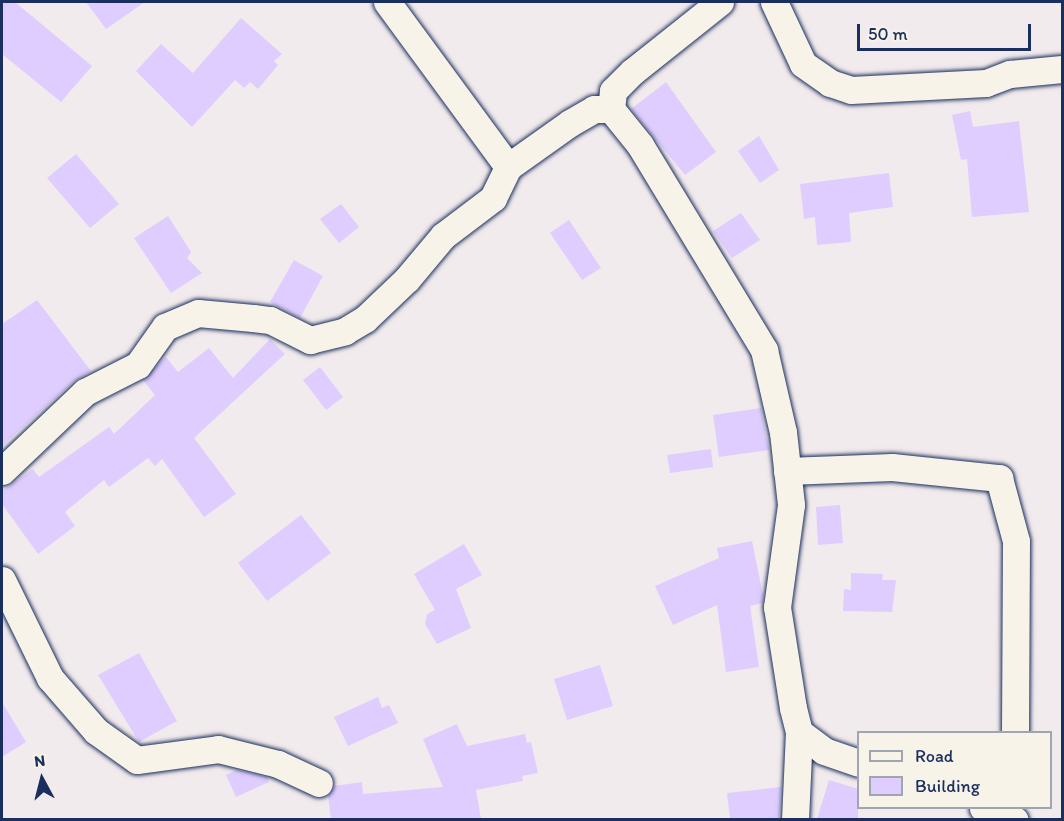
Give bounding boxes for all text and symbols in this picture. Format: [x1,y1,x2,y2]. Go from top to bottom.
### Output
scale bar [860,12,1034,50]
text: 50 m [868,23,908,45]
legend [857,731,1052,809]
text: Road [915,745,954,767]
north arrow [12,749,72,809]
text: N [33,751,46,771]
text: Building [915,775,980,797]

